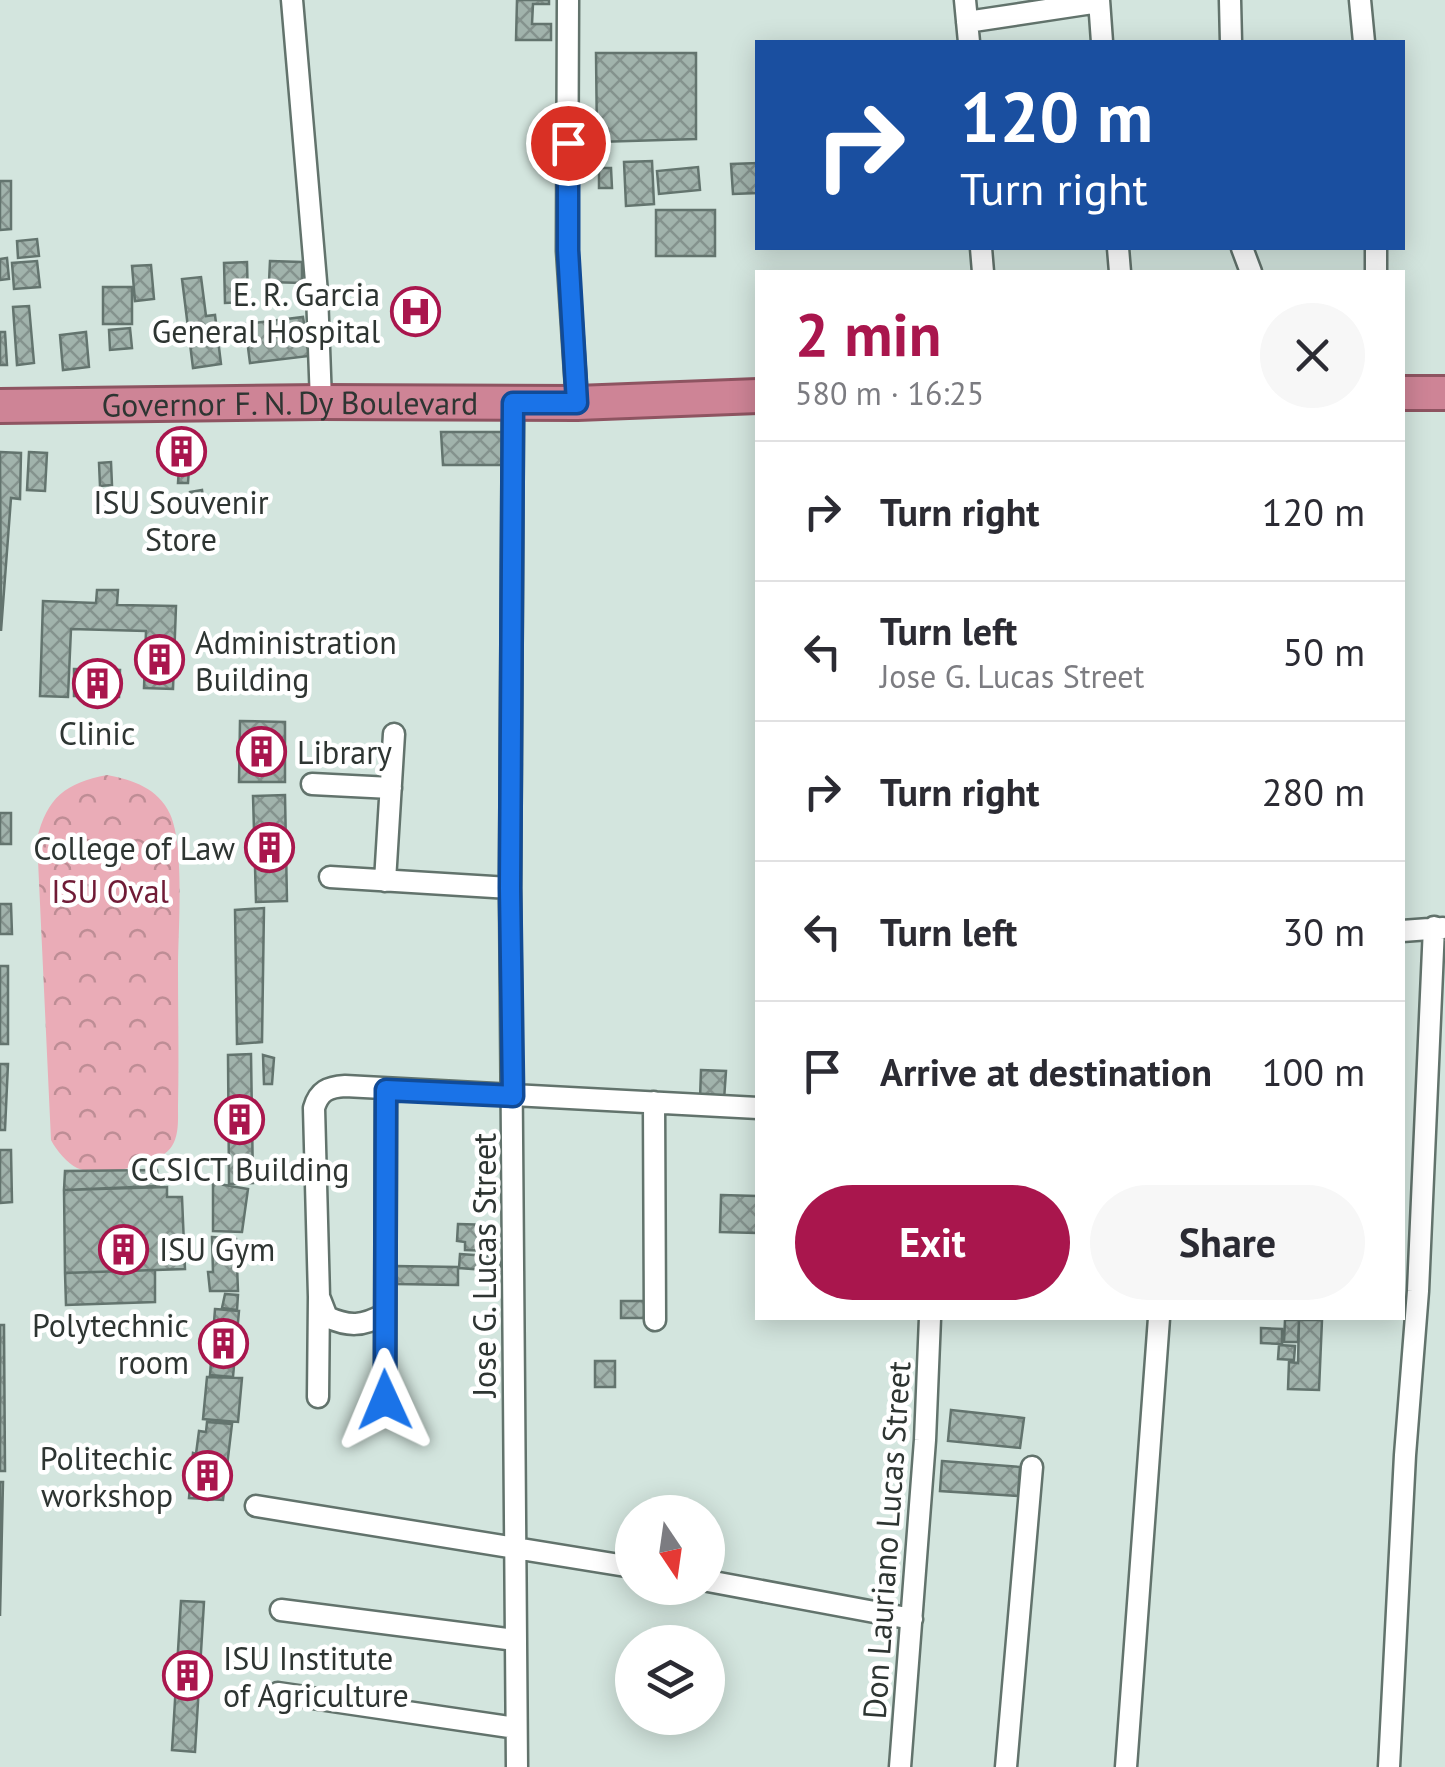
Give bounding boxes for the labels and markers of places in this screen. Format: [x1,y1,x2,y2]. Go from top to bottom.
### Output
pin [526,101,611,186]
place label: E. R. Garcia General Hospital [152,273,381,352]
hospital icon: E. R. Garcia General Hospital [389,286,441,338]
building icon: ISU Souvenir Store [155,426,207,478]
place label: ISU Souvenir Store [93,481,269,560]
place label: Administration Building [195,621,397,700]
building icon: Administration Building [134,634,186,686]
building icon: Clinic [71,657,123,709]
place label: Clinic [59,712,135,754]
building icon: Library [236,726,288,778]
place label: Library [297,731,392,773]
building icon: College of Law [244,822,296,874]
place label: College of Law [33,827,235,869]
building icon: CCSICT Building [214,1093,266,1145]
place label: CCSICT Building [131,1148,349,1190]
building icon: ISU Gym [98,1223,150,1275]
place label: ISU Gym [159,1228,275,1270]
place label: Polytechnic room [32,1304,189,1383]
building icon: Polytechnic room [198,1317,250,1369]
place label: Politechic workshop [40,1437,173,1516]
building icon: Politechic workshop [182,1450,234,1502]
place label: ISU Institute of Agriculture [223,1637,409,1716]
building icon: ISU Institute of Agriculture [162,1650,214,1702]

